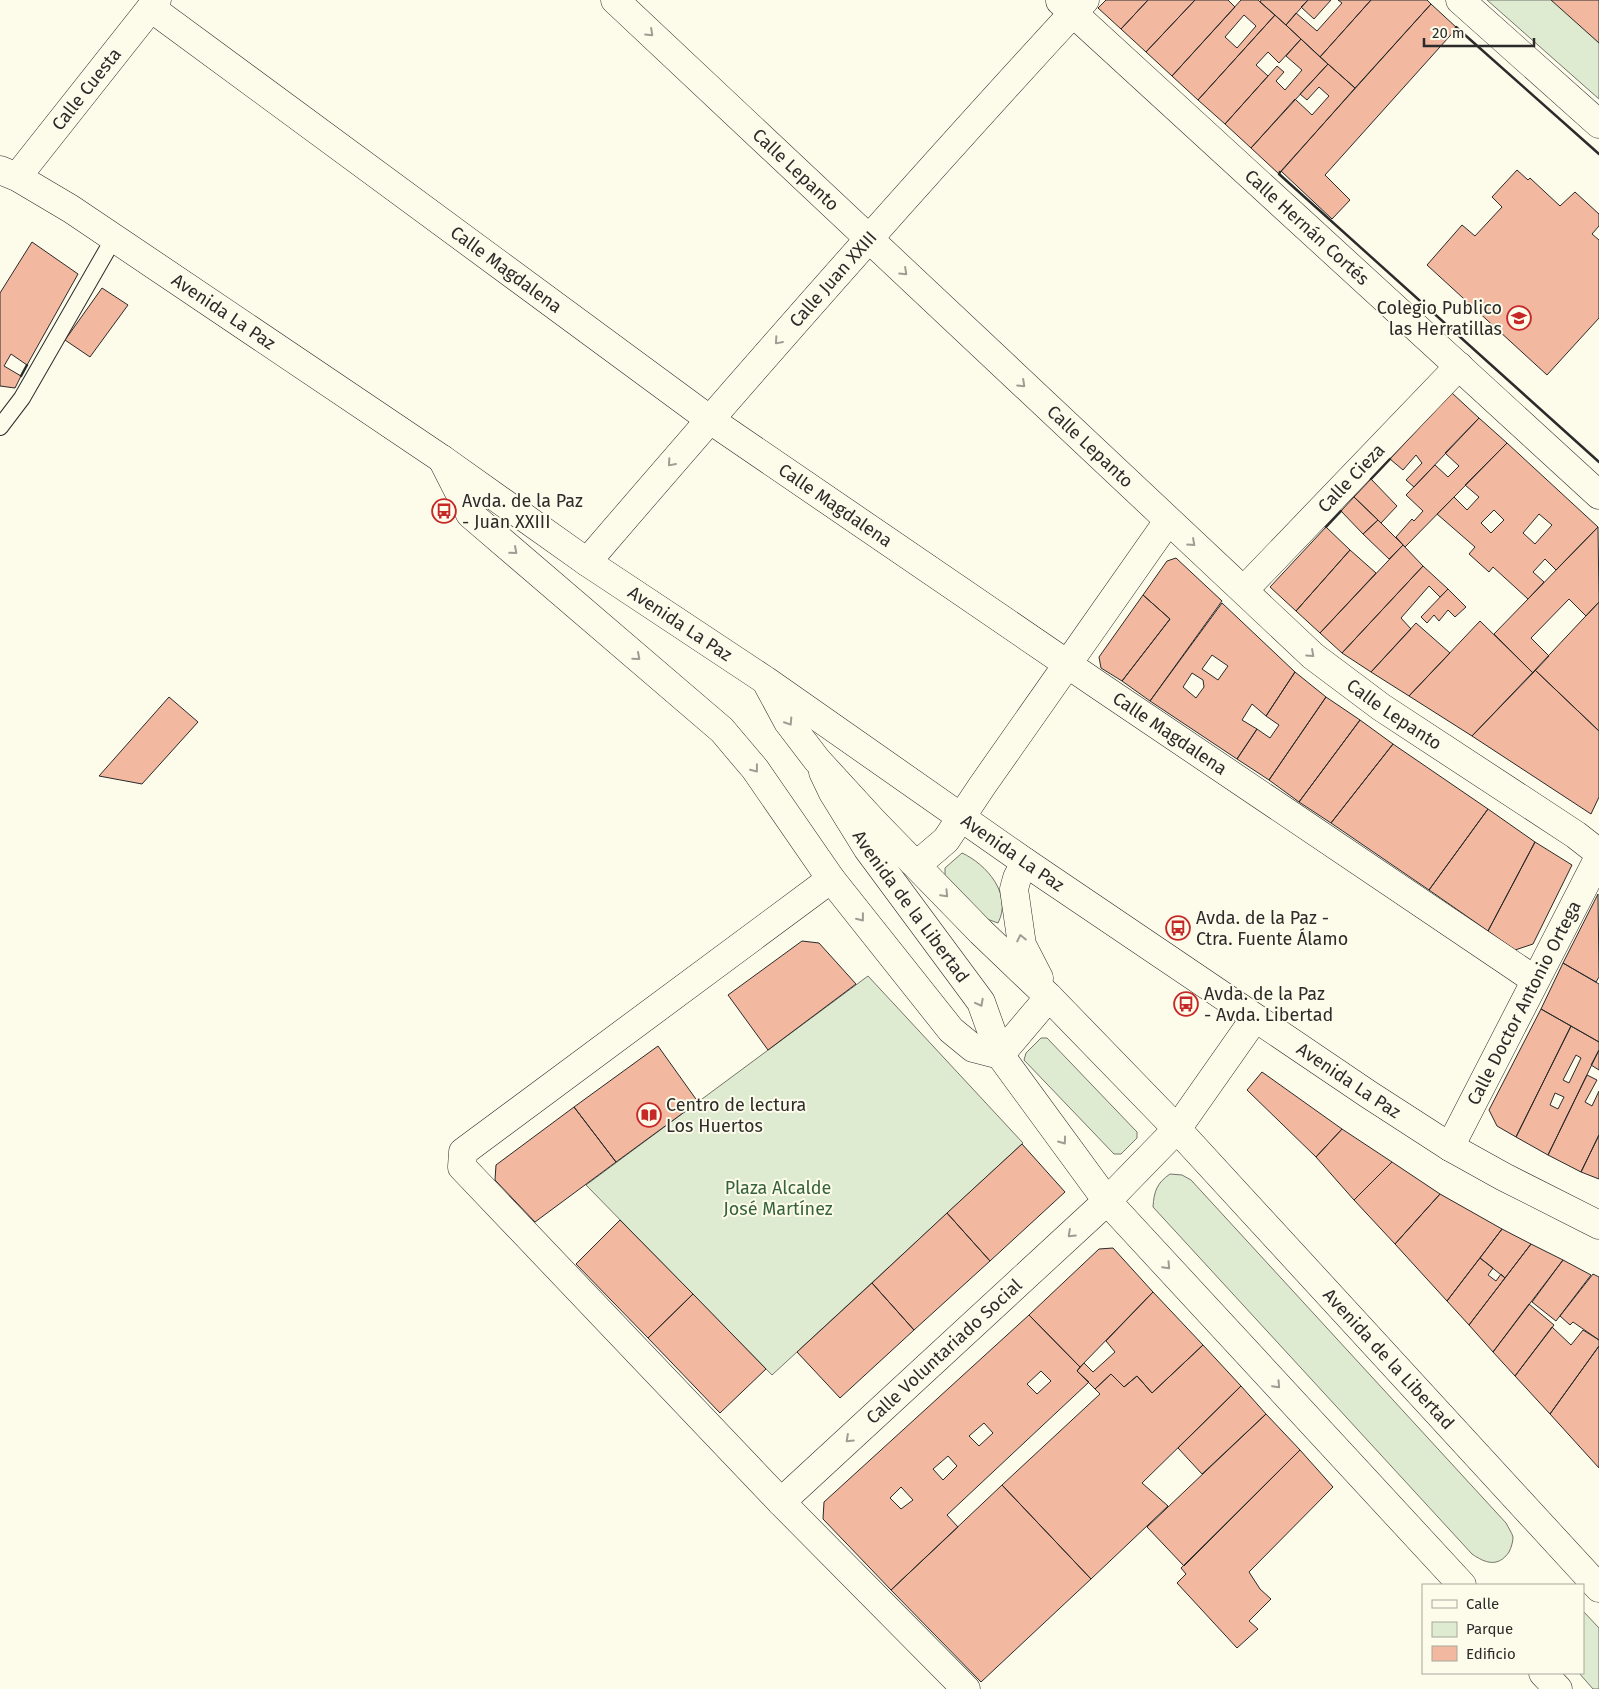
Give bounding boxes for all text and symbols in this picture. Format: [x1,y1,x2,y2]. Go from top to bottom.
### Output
scale bar [1424,15,1534,47]
text: 20 m [1432,24,1465,42]
one-way arrow [645,27,654,36]
street label: Calle Cuesta [47,43,126,135]
street label: Calle Lepanto [748,124,844,216]
street label: Calle Hernán Cortés [1240,165,1374,290]
street label: Calle Magdalena [446,221,566,318]
street label: Calle Juan XXIII [785,226,881,332]
one-way arrow [898,266,907,275]
street label: Avenida La Paz [167,269,280,355]
place label: Colegio Publico las Herratillas [1377,297,1502,340]
school or university icon: Colegio Publico las Herratillas [1506,305,1532,331]
one-way arrow [775,335,784,344]
one-way arrow [1017,378,1026,387]
street label: Calle Lepanto [1042,401,1138,492]
street label: Calle Cieza [1313,439,1389,517]
one-way arrow [668,458,677,467]
street label: Calle Magdalena [774,459,896,552]
place label: Avda. de la Paz - Juan XXIII [462,490,583,533]
bus stop icon: Avda. de la Paz - Juan XXIII [431,498,457,524]
one-way arrow [1186,537,1195,546]
one-way arrow [508,545,517,554]
street label: Avenida La Paz [624,581,736,666]
one-way arrow [1305,648,1314,657]
one-way arrow [631,651,640,660]
street label: Calle Lepanto [1342,674,1446,755]
street label: Calle Magdalena [1109,687,1231,780]
one-way arrow [783,716,792,726]
one-way arrow [749,763,757,772]
street label: Avenida La Paz [957,810,1068,896]
street label: Avenida de la Libertad [848,826,974,987]
one-way arrow [939,889,948,898]
street label: Calle Doctor Antonio Ortega [1462,897,1586,1109]
place label: Avda. de la Paz - Ctra. Fuente Álamo [1196,907,1348,950]
one-way arrow [856,912,865,921]
bus stop icon: Avda. de la Paz - Ctra. Fuente Álamo [1165,915,1191,941]
one-way arrow [1016,933,1027,942]
place label: Avda. de la Paz - Avda. Libertad [1204,983,1333,1026]
bus stop icon: Avda. de la Paz - Avda. Libertad [1173,991,1199,1017]
one-way arrow [974,998,984,1007]
street label: Avenida La Paz [1293,1038,1405,1123]
place label: Centro de lectura Los Huertos [666,1094,806,1137]
library icon: Centro de lectura Los Huertos [636,1102,662,1128]
one-way arrow [1057,1135,1066,1145]
park label: Plaza Alcalde José Martínez [723,1177,833,1220]
one-way arrow [1068,1228,1077,1237]
one-way arrow [1161,1260,1170,1269]
street label: Calle Voluntariado Social [862,1274,1027,1429]
street label: Avenida de la Libertad [1318,1284,1459,1434]
one-way arrow [1271,1380,1280,1389]
one-way arrow [845,1433,854,1442]
legend [1422,1584,1584,1674]
text: Calle [1466,1595,1499,1613]
text: Parque [1466,1620,1513,1638]
text: Edificio [1466,1645,1516,1663]

